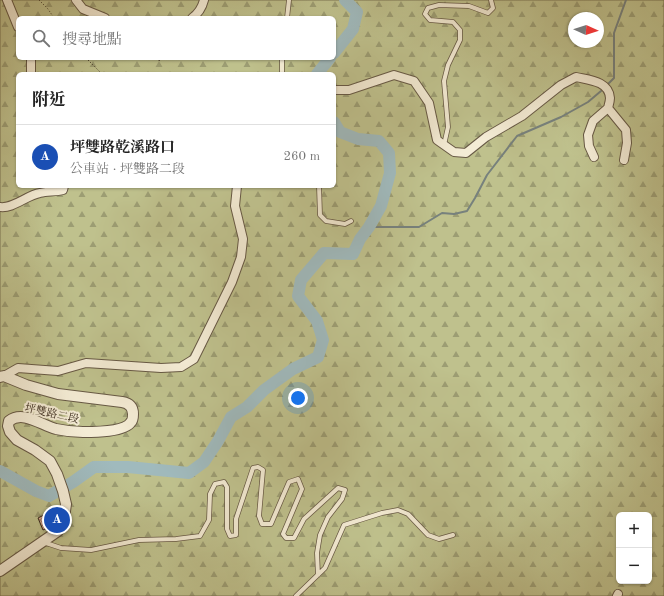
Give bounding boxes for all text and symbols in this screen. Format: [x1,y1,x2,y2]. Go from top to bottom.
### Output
north arrow [568,12,604,48]
search box [16,16,336,60]
icon: search [30,27,52,49]
text: 搜尋地點 [62,33,122,48]
text: 附近 [32,92,66,109]
text: 坪雙路乾溪路口 [70,141,175,156]
text: A [40,150,50,163]
text: 260 m [283,150,320,163]
text: 公車站 · 坪雙路二段 [70,163,185,176]
your location [288,388,308,408]
street label: 坪雙路二段 [24,401,80,426]
pin: A [44,505,70,535]
map controls [616,512,652,584]
button: + [616,512,652,548]
button: − [616,548,652,584]

